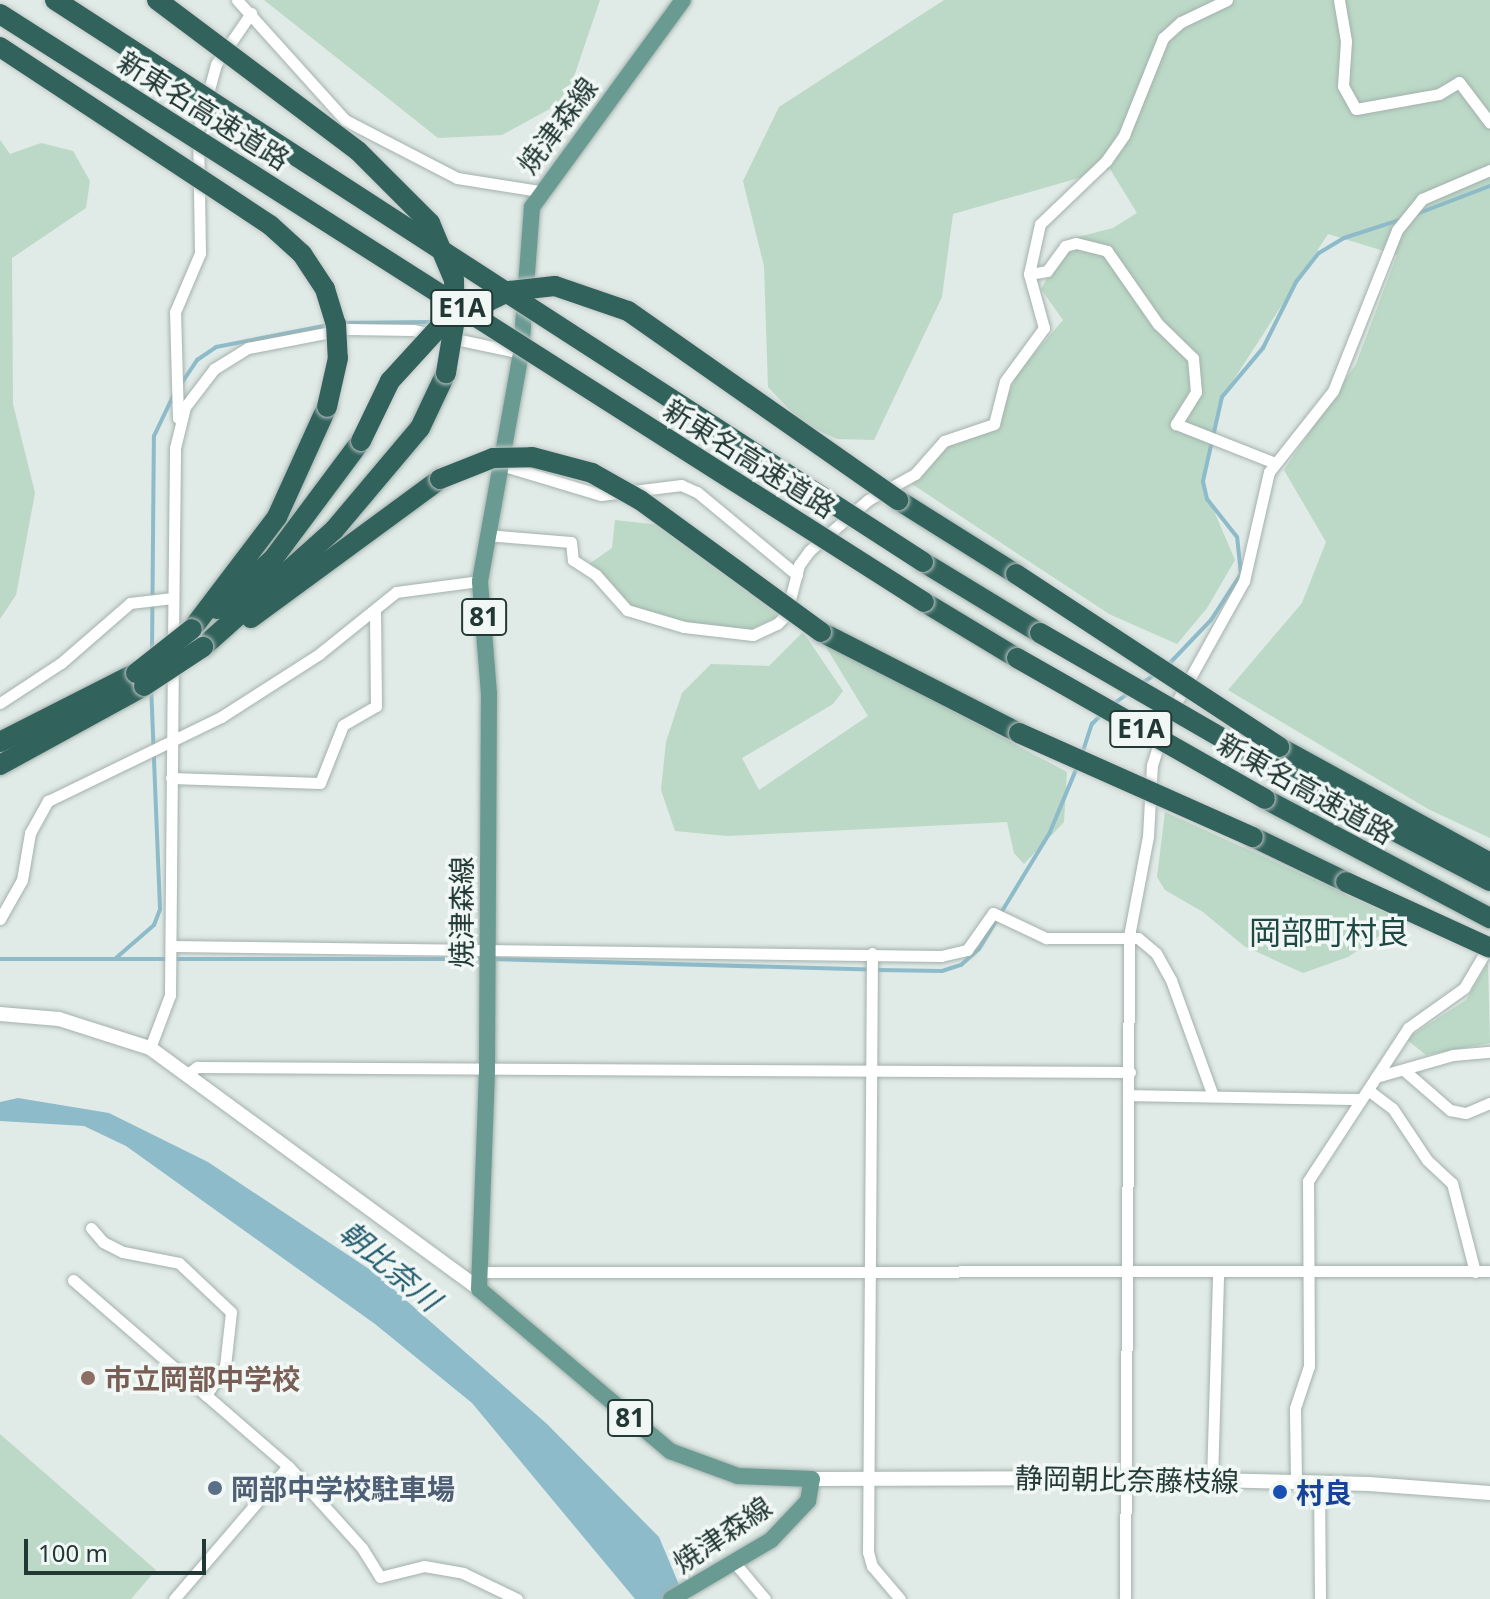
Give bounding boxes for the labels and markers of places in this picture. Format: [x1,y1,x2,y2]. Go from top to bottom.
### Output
place label: 市立岡部中学校 [104,1361,300,1395]
marker: 市立岡部中学校 [79,1369,97,1387]
place label: 岡部中学校駐車場 [231,1471,455,1505]
place label: 村良 [1296,1475,1352,1509]
marker: 岡部中学校駐車場 [206,1479,224,1497]
marker: 村良 [1271,1483,1289,1501]

